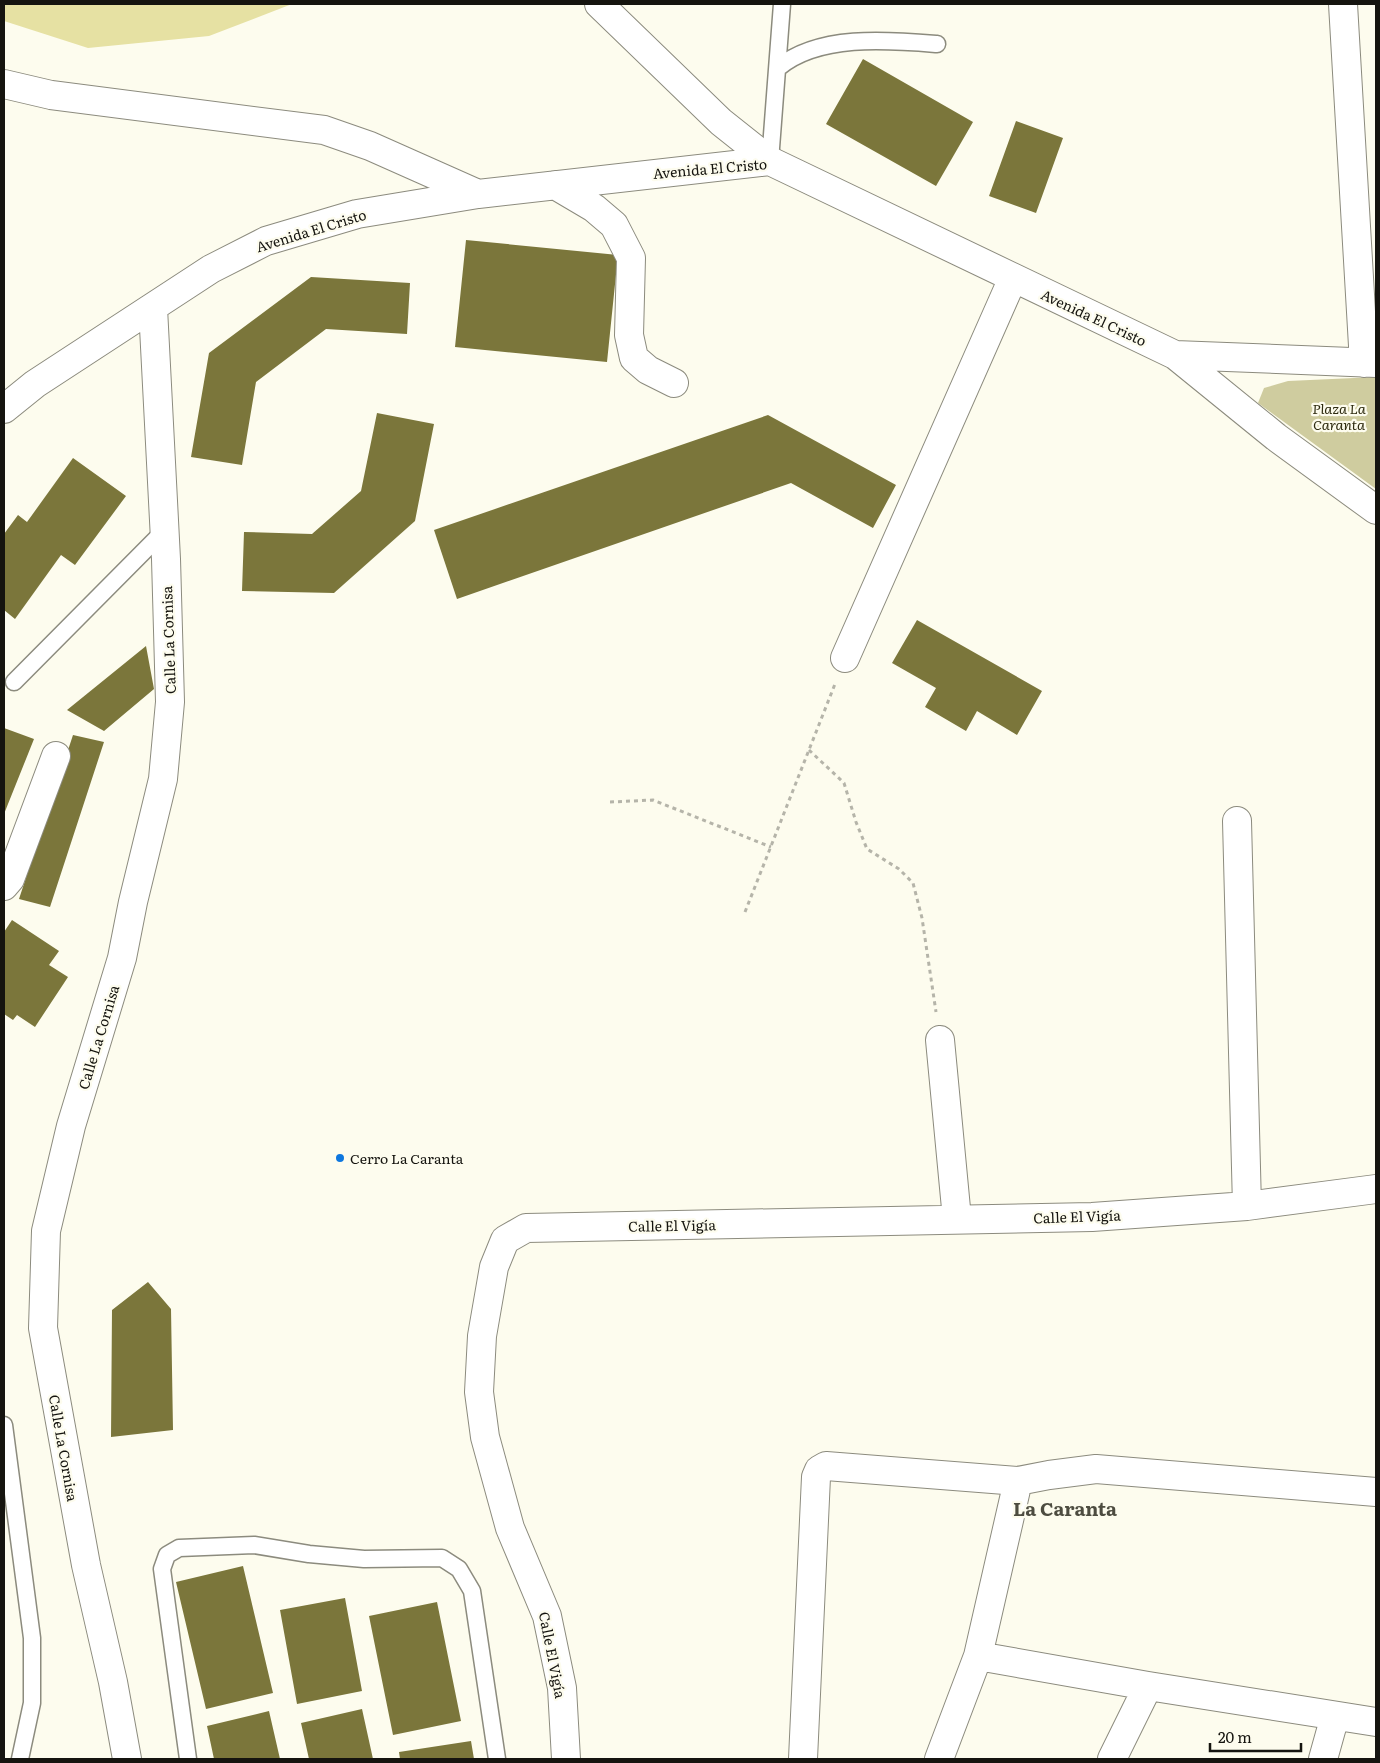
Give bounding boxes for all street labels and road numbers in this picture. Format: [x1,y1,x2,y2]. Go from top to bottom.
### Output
street label: Avenida El Cristo [652,153,768,183]
street label: Avenida El Cristo [253,204,369,256]
street label: Avenida El Cristo [1038,284,1150,350]
street label: Calle La Cornisa [156,585,180,694]
street label: Calle La Cornisa [73,982,123,1092]
street label: Calle El Vigía [1033,1204,1122,1228]
street label: Calle El Vigía [628,1214,716,1236]
street label: Calle La Cornisa [45,1393,83,1503]
street label: Calle El Vigía [535,1610,571,1700]

